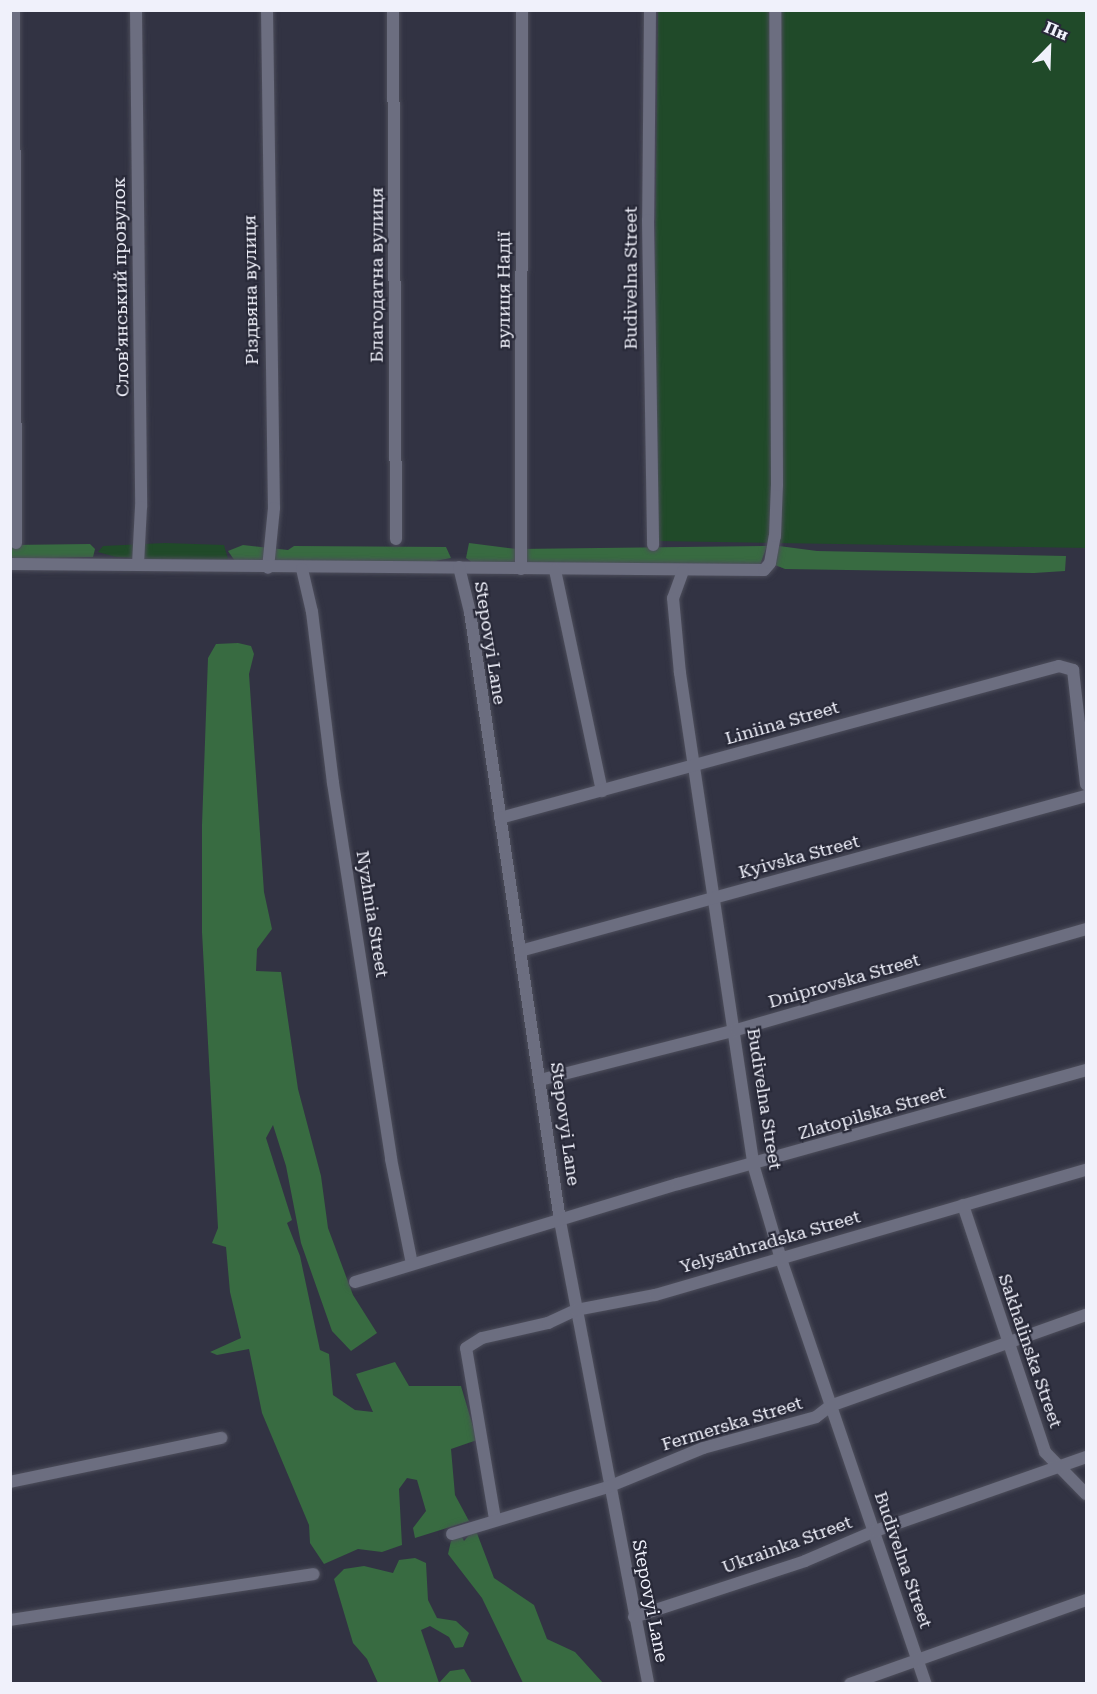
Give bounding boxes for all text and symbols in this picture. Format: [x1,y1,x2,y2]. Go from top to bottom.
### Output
north arrow [1019,18,1079,78]
text: Пн [1042,18,1071,44]
street label: Словʼянський провулок [108,177,134,397]
street label: Благодатна вулиця [366,187,388,363]
street label: Budivelna Street [620,206,642,350]
street label: Різдвяна вулиця [239,215,263,365]
street label: вулиця Надії [493,231,515,349]
street label: Stepovyi Lane [470,580,510,706]
street label: Liniina Street [723,696,841,750]
street label: Kyivska Street [736,831,862,883]
street label: Nyzhnia Street [351,849,393,979]
street label: Dniprovska Street [766,949,922,1013]
street label: Budivelna Street [742,1027,786,1171]
street label: Stepovyi Lane [546,1061,584,1187]
street label: Zlatopilska Street [796,1082,948,1144]
street label: Yelysathradska Street [677,1206,863,1278]
street label: Sakhalinska Street [993,1271,1067,1431]
street label: Fermerska Street [659,1392,805,1456]
street label: Budivelna Street [869,1489,937,1631]
street label: Ukrainka Street [719,1511,855,1579]
street label: Stepovyi Lane [628,1538,672,1664]

